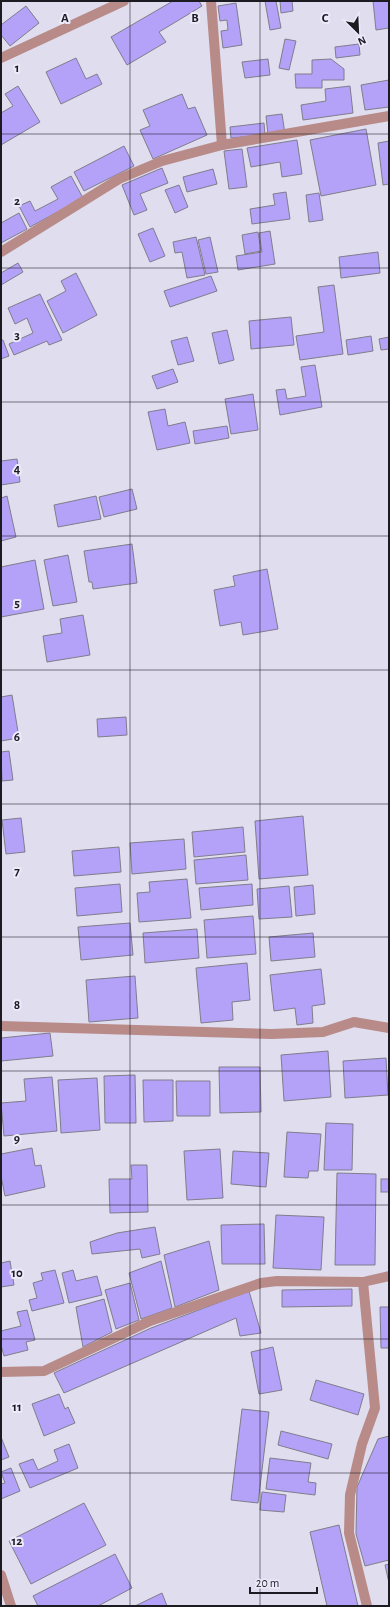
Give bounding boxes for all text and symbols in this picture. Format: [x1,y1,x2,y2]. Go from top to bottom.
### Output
text: A [61,12,69,25]
text: B [191,12,199,25]
text: C [322,12,329,25]
north arrow [338,12,378,52]
text: N [356,34,368,47]
text: 1 [15,62,19,75]
text: 2 [14,195,20,208]
text: 3 [14,329,20,342]
text: 4 [14,463,21,476]
text: 5 [14,597,20,610]
text: 6 [14,731,20,744]
text: 7 [14,865,20,878]
text: 8 [14,999,20,1012]
text: 9 [14,1133,20,1146]
text: 10 [11,1267,23,1280]
text: 11 [12,1401,22,1414]
text: 12 [12,1535,22,1548]
scale bar [250,1569,317,1595]
text: 20 m [256,1577,279,1589]

